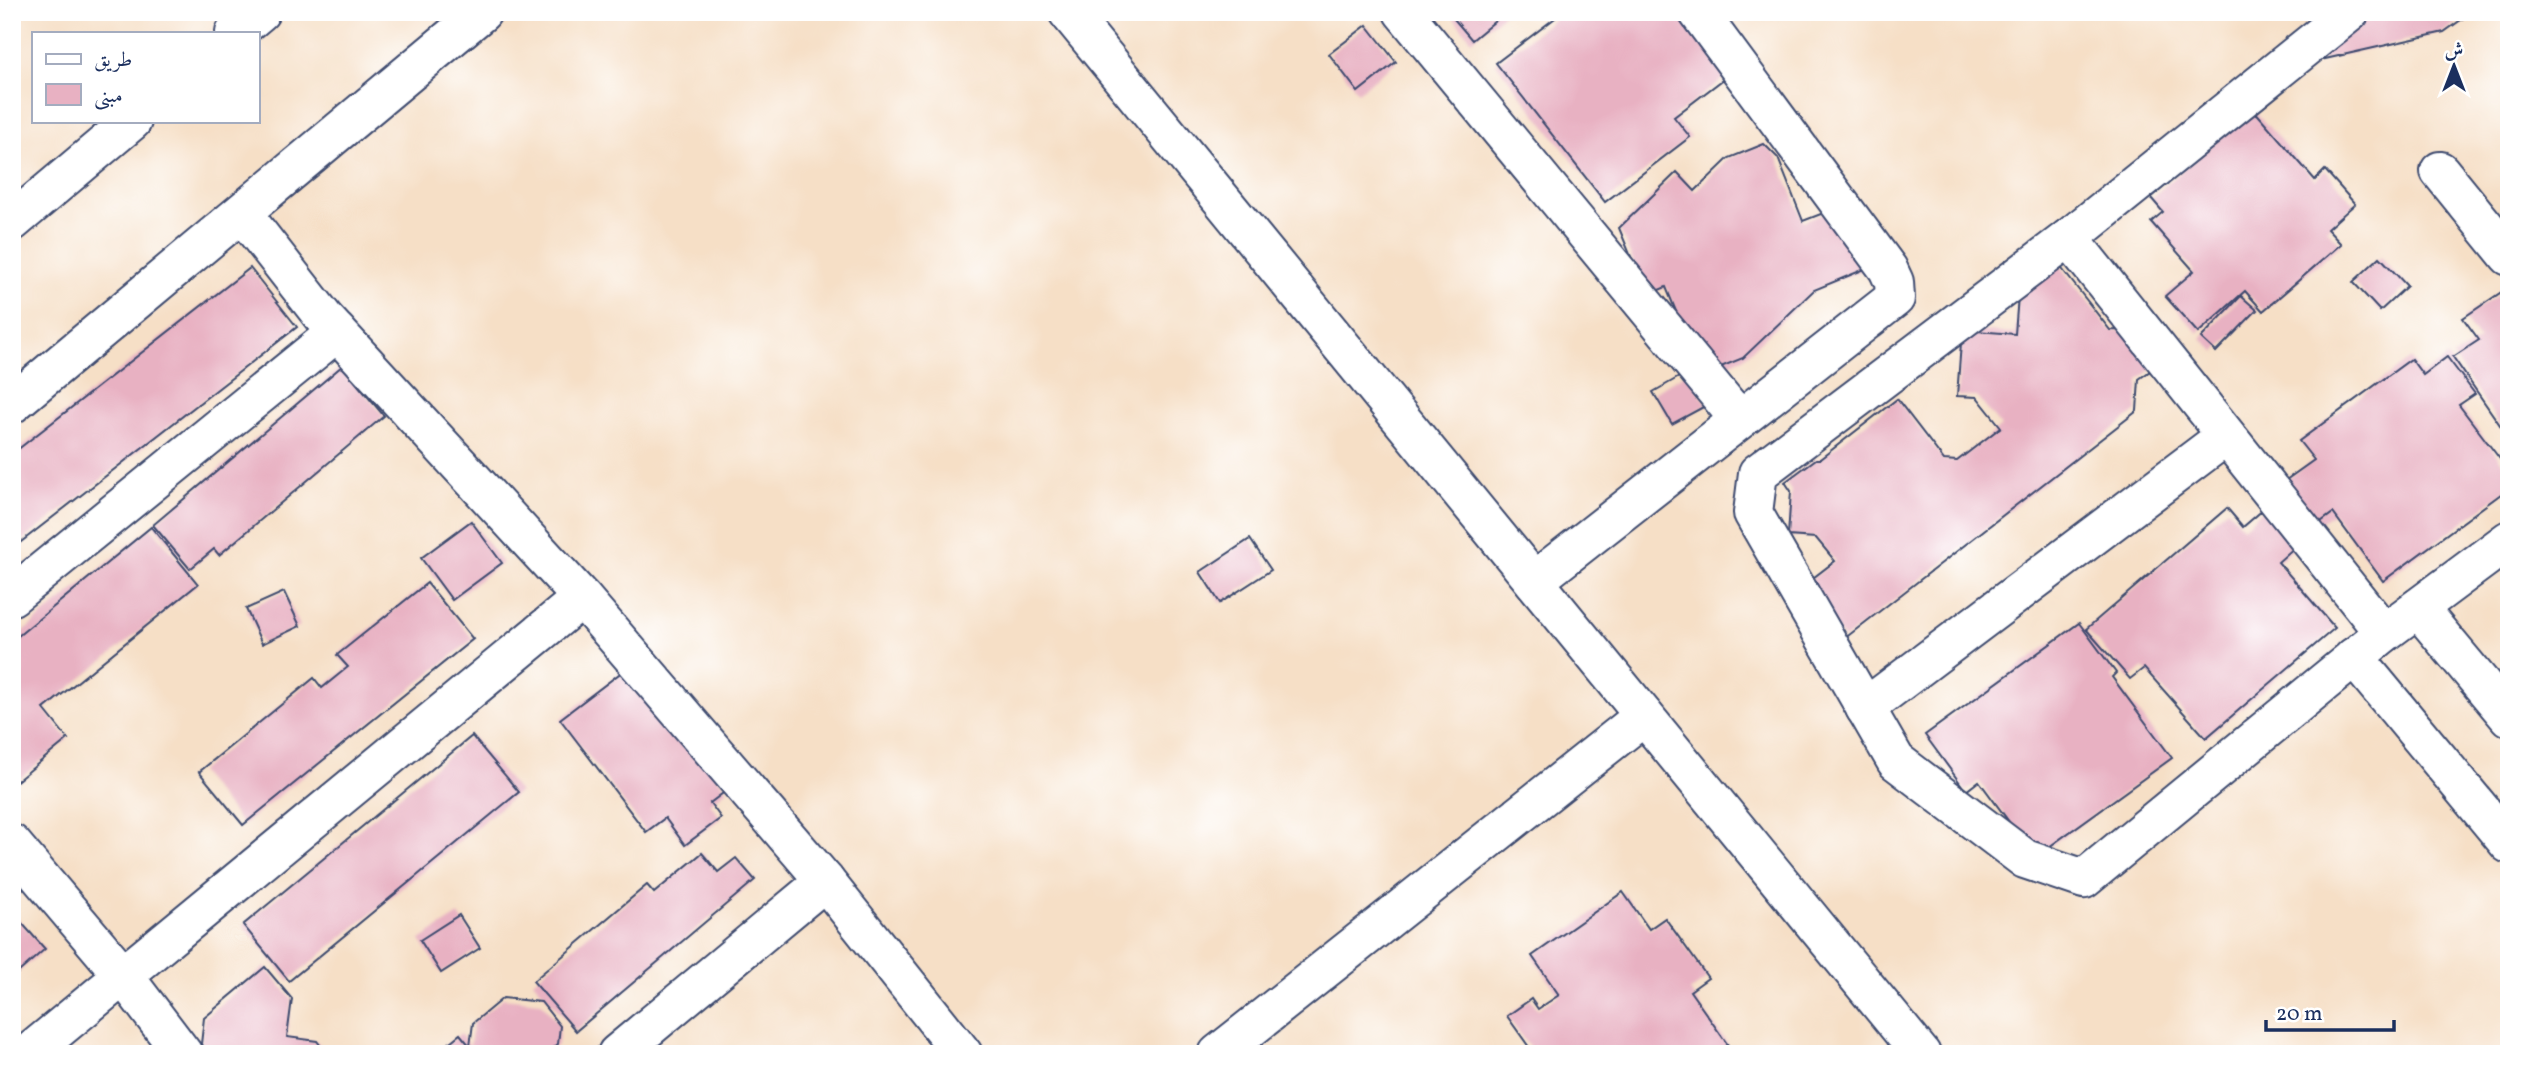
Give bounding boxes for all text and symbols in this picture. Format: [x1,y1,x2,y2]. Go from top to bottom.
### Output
legend [32,32,259,122]
north arrow [2420,32,2490,102]
text: ش [2445,38,2463,64]
text: طريق [94,46,132,75]
text: مبنى [94,82,123,111]
scale bar [2266,989,2393,1033]
text: 20 m [2276,1000,2322,1029]

